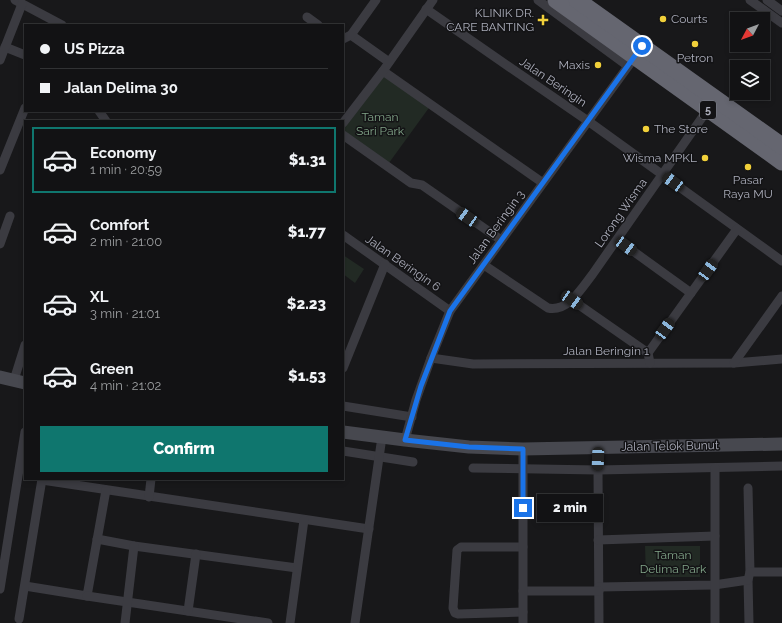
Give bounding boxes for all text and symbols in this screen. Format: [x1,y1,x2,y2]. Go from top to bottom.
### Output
place label: KLINIK DR. CARE BANTING [446,6,534,34]
place label: Courts [671,12,708,26]
north arrow [730,12,770,52]
map controls [730,12,770,100]
marker: KLINIK DR. CARE BANTING [537,14,549,26]
marker: Courts [658,14,668,24]
route start [633,37,651,55]
marker: Petron [690,39,700,49]
text: US Pizza [64,40,125,58]
place label: Petron [677,51,713,65]
street label: Jalan Beringin [517,54,589,110]
place label: Maxis [559,58,590,72]
marker: Maxis [593,60,603,70]
button: layers [730,60,770,100]
text: Jalan Delima 30 [64,79,178,97]
road number: 5 [700,101,716,119]
park label: Taman Sari Park [356,110,405,138]
place label: The Store [654,122,708,136]
marker: The Store [641,124,651,134]
icon: car [42,142,78,178]
text: Economy [90,144,157,162]
text: $1.31 [289,151,326,169]
place label: Wisma MPKL [623,151,697,165]
marker: Wisma MPKL [700,153,710,163]
text: 1 min · 20:59 [90,162,162,177]
marker: Pasar Raya MU [743,162,753,172]
car [660,170,686,194]
place label: Pasar Raya MU [723,173,773,201]
street label: Lorong Wisma [592,176,650,250]
street label: Jalan Beringin 3 [465,188,527,266]
car [454,205,480,229]
icon: car [42,214,78,250]
text: Comfort [90,216,149,234]
text: $1.77 [288,223,326,241]
street label: Jalan Beringin 6 [363,232,443,294]
text: 2 min · 21:00 [90,234,162,249]
car [613,234,639,258]
car [696,257,720,283]
icon: car [42,286,78,322]
text: XL [90,288,108,306]
car [559,288,585,312]
text: $2.23 [287,295,326,313]
text: 3 min · 21:01 [90,306,160,321]
car [653,316,677,342]
street label: Jalan Beringin 1 [563,344,649,358]
icon: car [42,358,78,394]
text: Green [90,360,134,378]
text: $1.53 [288,367,326,385]
text: 4 min · 21:02 [90,378,161,393]
button: Confirm [40,426,328,472]
street label: Jalan Telok Bunut [621,438,719,454]
car [592,447,604,471]
callout: 2 min [537,494,603,522]
route end [514,499,532,517]
text: 2 min [553,500,587,515]
park label: Taman Delima Park [640,548,707,576]

